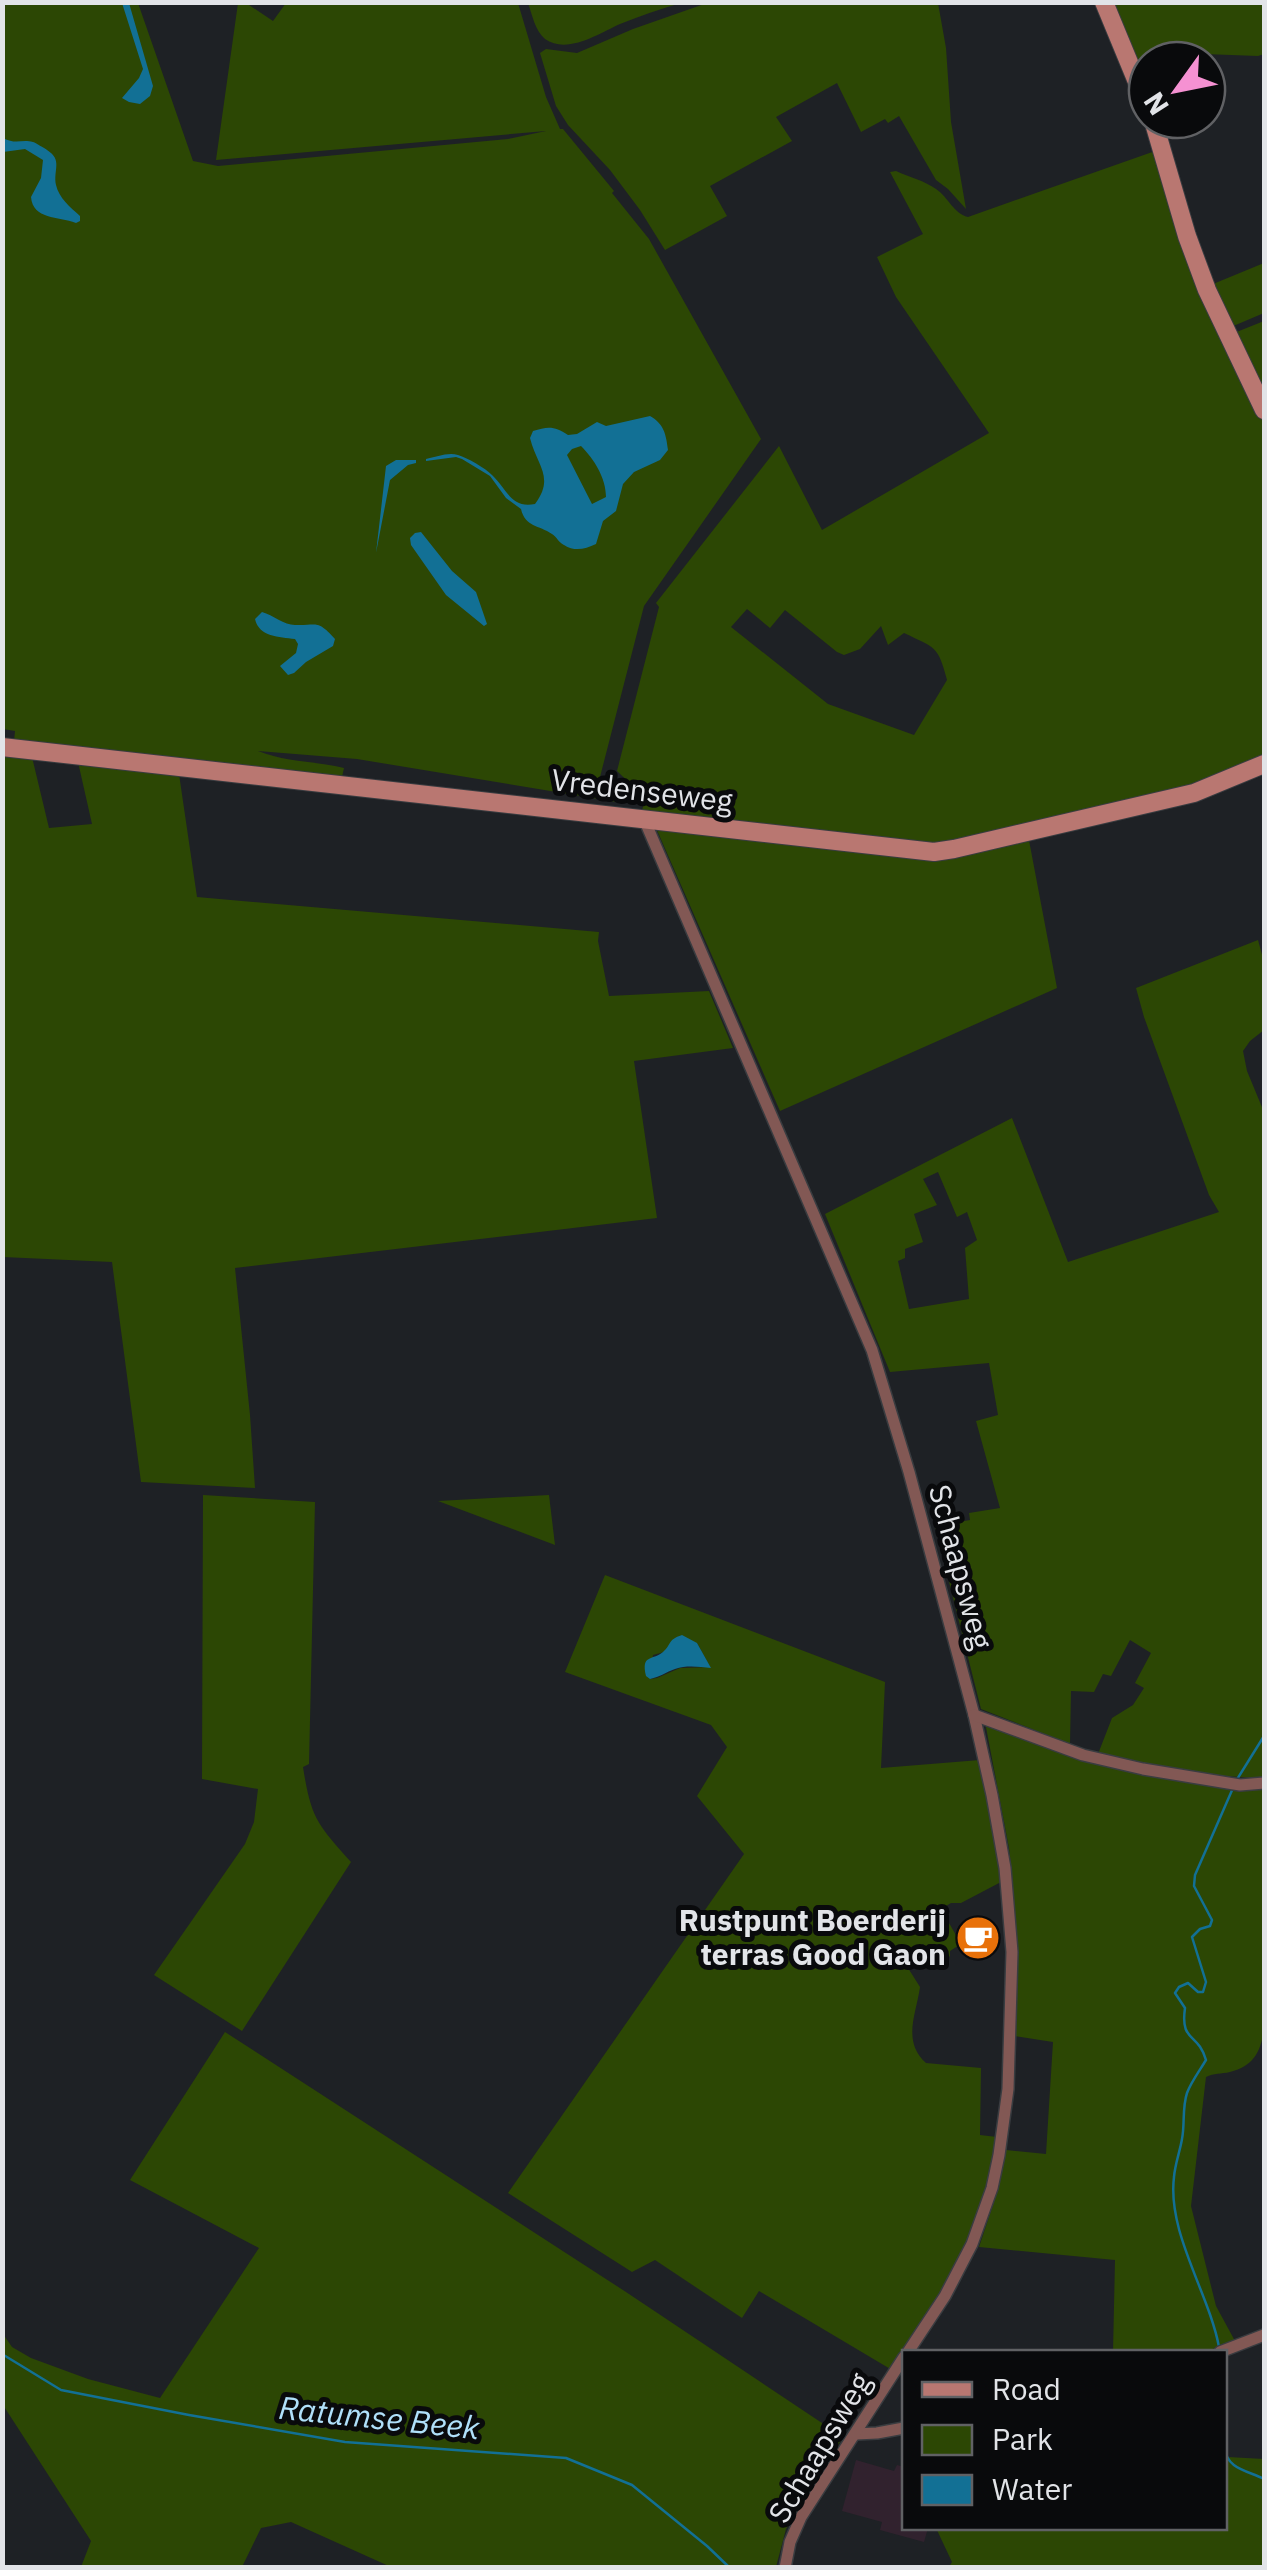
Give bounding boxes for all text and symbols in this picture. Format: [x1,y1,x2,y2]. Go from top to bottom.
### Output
north arrow [1127,40,1227,140]
text: N [1135,85,1177,122]
street label: Vredenseweg [549,759,735,820]
street label: Schaapsweg [921,1480,1002,1653]
place label: Rustpunt Boerderij terras Good Gaon [679,1900,946,1973]
cafe icon: Rustpunt Boerderij terras Good Gaon [955,1915,1001,1961]
legend [902,2350,1227,2530]
street label: Schaapsweg [759,2365,879,2530]
text: Road [992,2369,1061,2408]
water label: Ratumse Beek [277,2386,483,2449]
text: Park [992,2419,1053,2458]
text: Water [992,2469,1072,2508]

